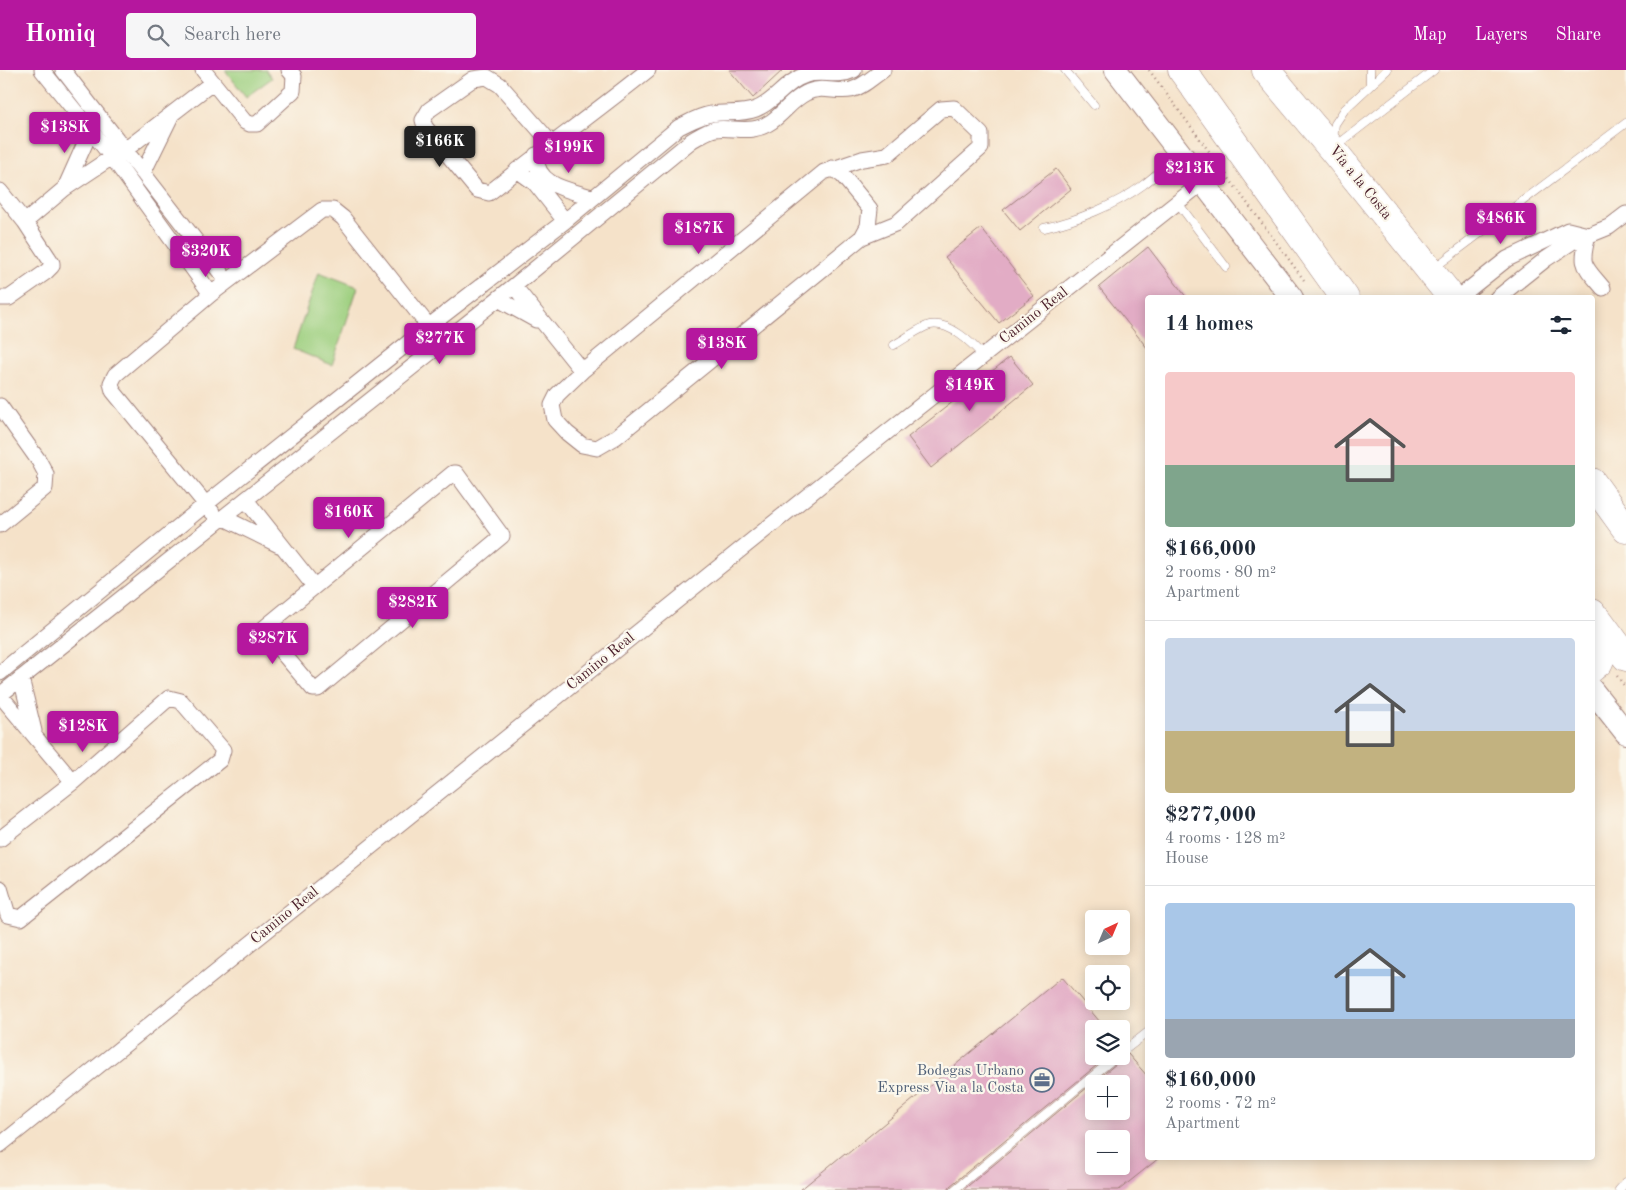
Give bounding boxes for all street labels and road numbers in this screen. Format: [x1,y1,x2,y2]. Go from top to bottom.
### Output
street label: Vía a la Costa [1326,143,1395,223]
street label: Camino Real [997,285,1071,347]
street label: Camino Real [564,630,638,694]
street label: Camino Real [248,884,322,948]

